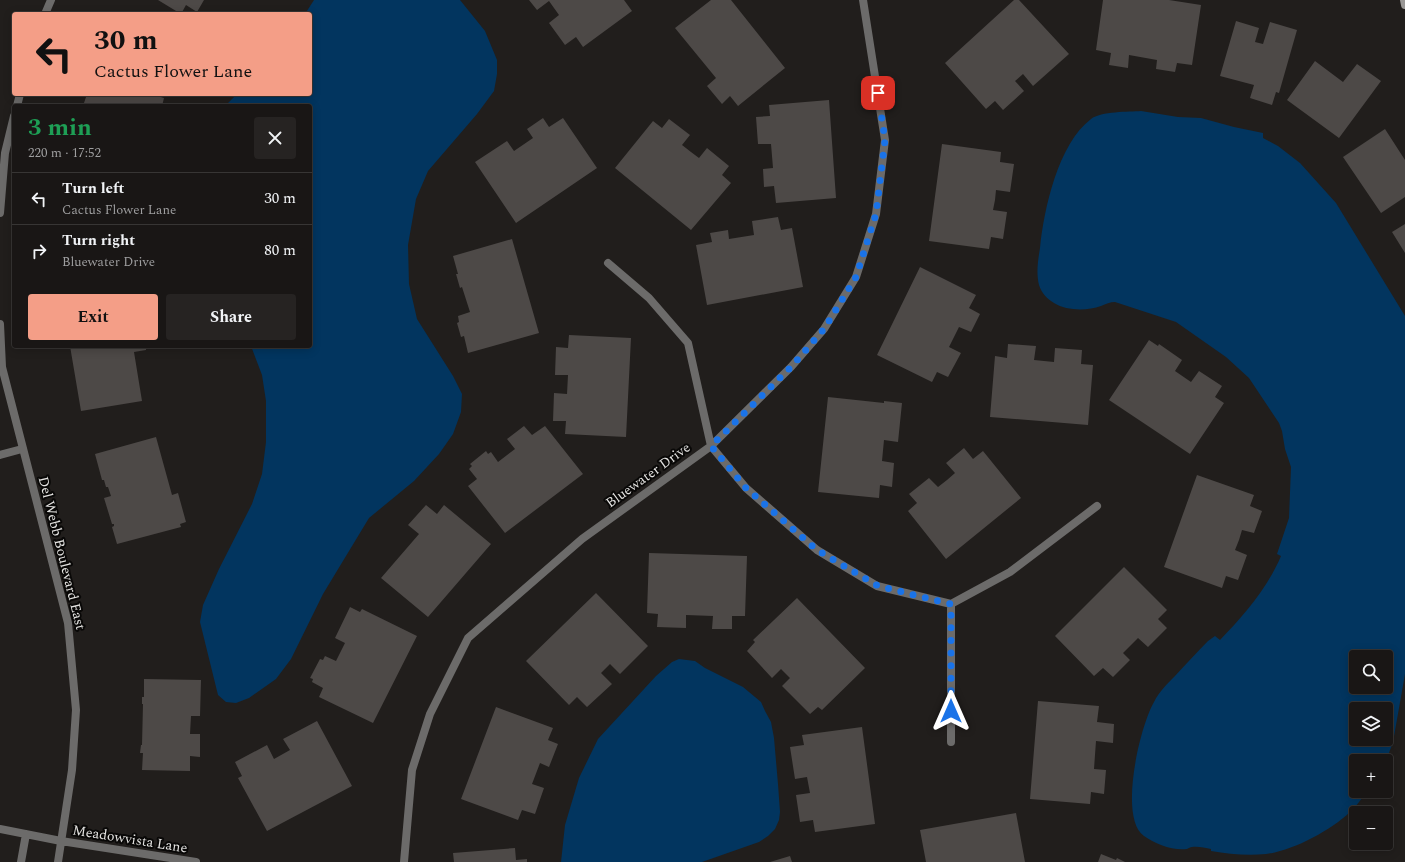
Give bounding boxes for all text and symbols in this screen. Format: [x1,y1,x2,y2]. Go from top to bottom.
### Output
text: 30 m [94,19,158,62]
icon: left [28,28,80,80]
text: Cactus Flower Lane [94,58,252,85]
pin [861,76,895,110]
icon: arrive [867,82,889,104]
text: 3 min [28,110,92,146]
button: close [254,117,296,159]
text: 220 m · 17:52 [28,143,101,163]
text: Turn left [62,177,124,200]
text: 30 m [264,187,296,210]
icon: left [28,188,50,210]
text: Cactus Flower Lane [62,200,176,220]
text: Turn right [62,229,135,252]
text: 80 m [264,239,296,262]
icon: right [28,240,50,262]
text: Bluewater Drive [62,252,155,272]
button: Exit [28,294,158,340]
button: Share [166,294,296,340]
street label: Bluewater Drive [601,437,695,513]
street label: Del Webb Boulevard East [33,474,91,632]
map controls [1349,650,1393,850]
button: search [1349,650,1393,694]
position arrow [930,690,972,732]
button: layers [1349,702,1393,746]
button: + [1349,754,1393,798]
button: − [1349,806,1393,850]
street label: Meadowvista Lane [71,820,189,858]

